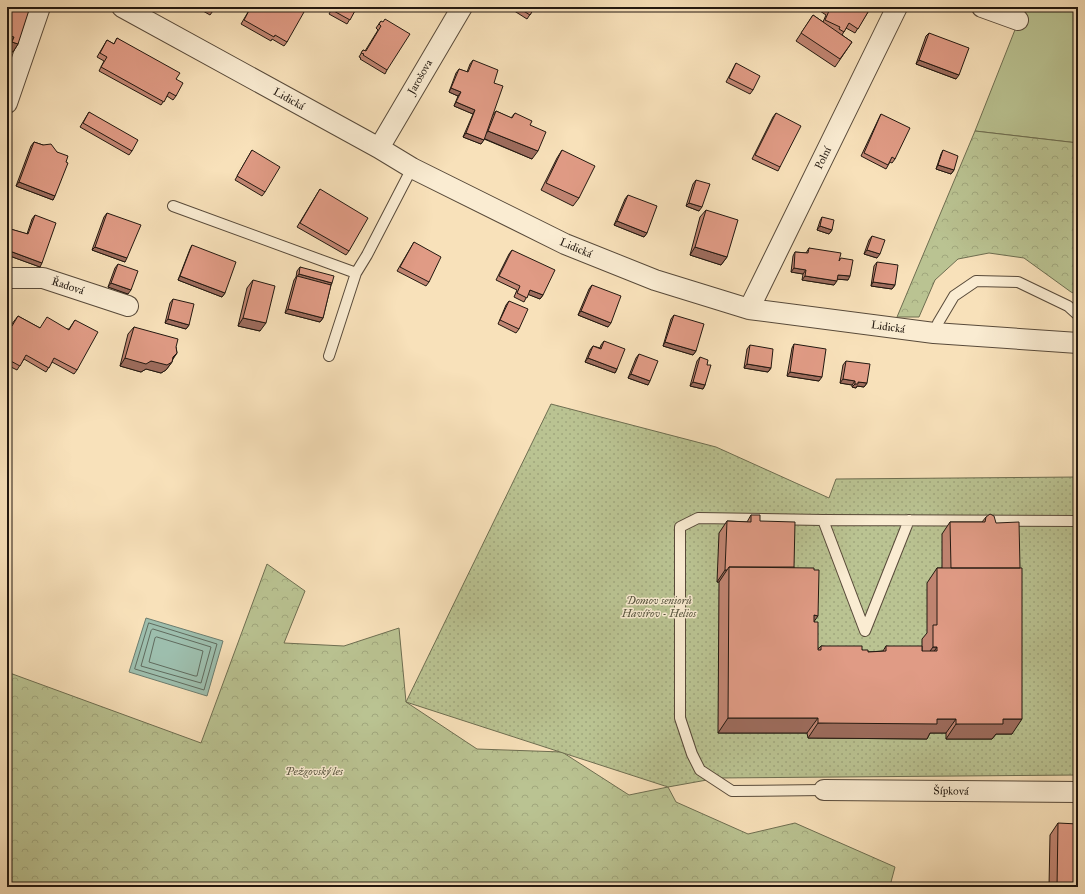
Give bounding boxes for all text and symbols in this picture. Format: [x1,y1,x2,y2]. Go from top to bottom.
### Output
street label: Jarošova [404,57,436,98]
street label: Lidická [271,85,307,113]
street label: Polní [812,144,834,171]
street label: Lidická [558,235,595,261]
street label: Řadová [50,274,87,297]
street label: Lidická [870,318,906,336]
park label: Domov seniorů Havířov - Helios [621,594,697,620]
park label: Pežgovský les [285,765,344,778]
street label: Šípková [933,783,969,798]

